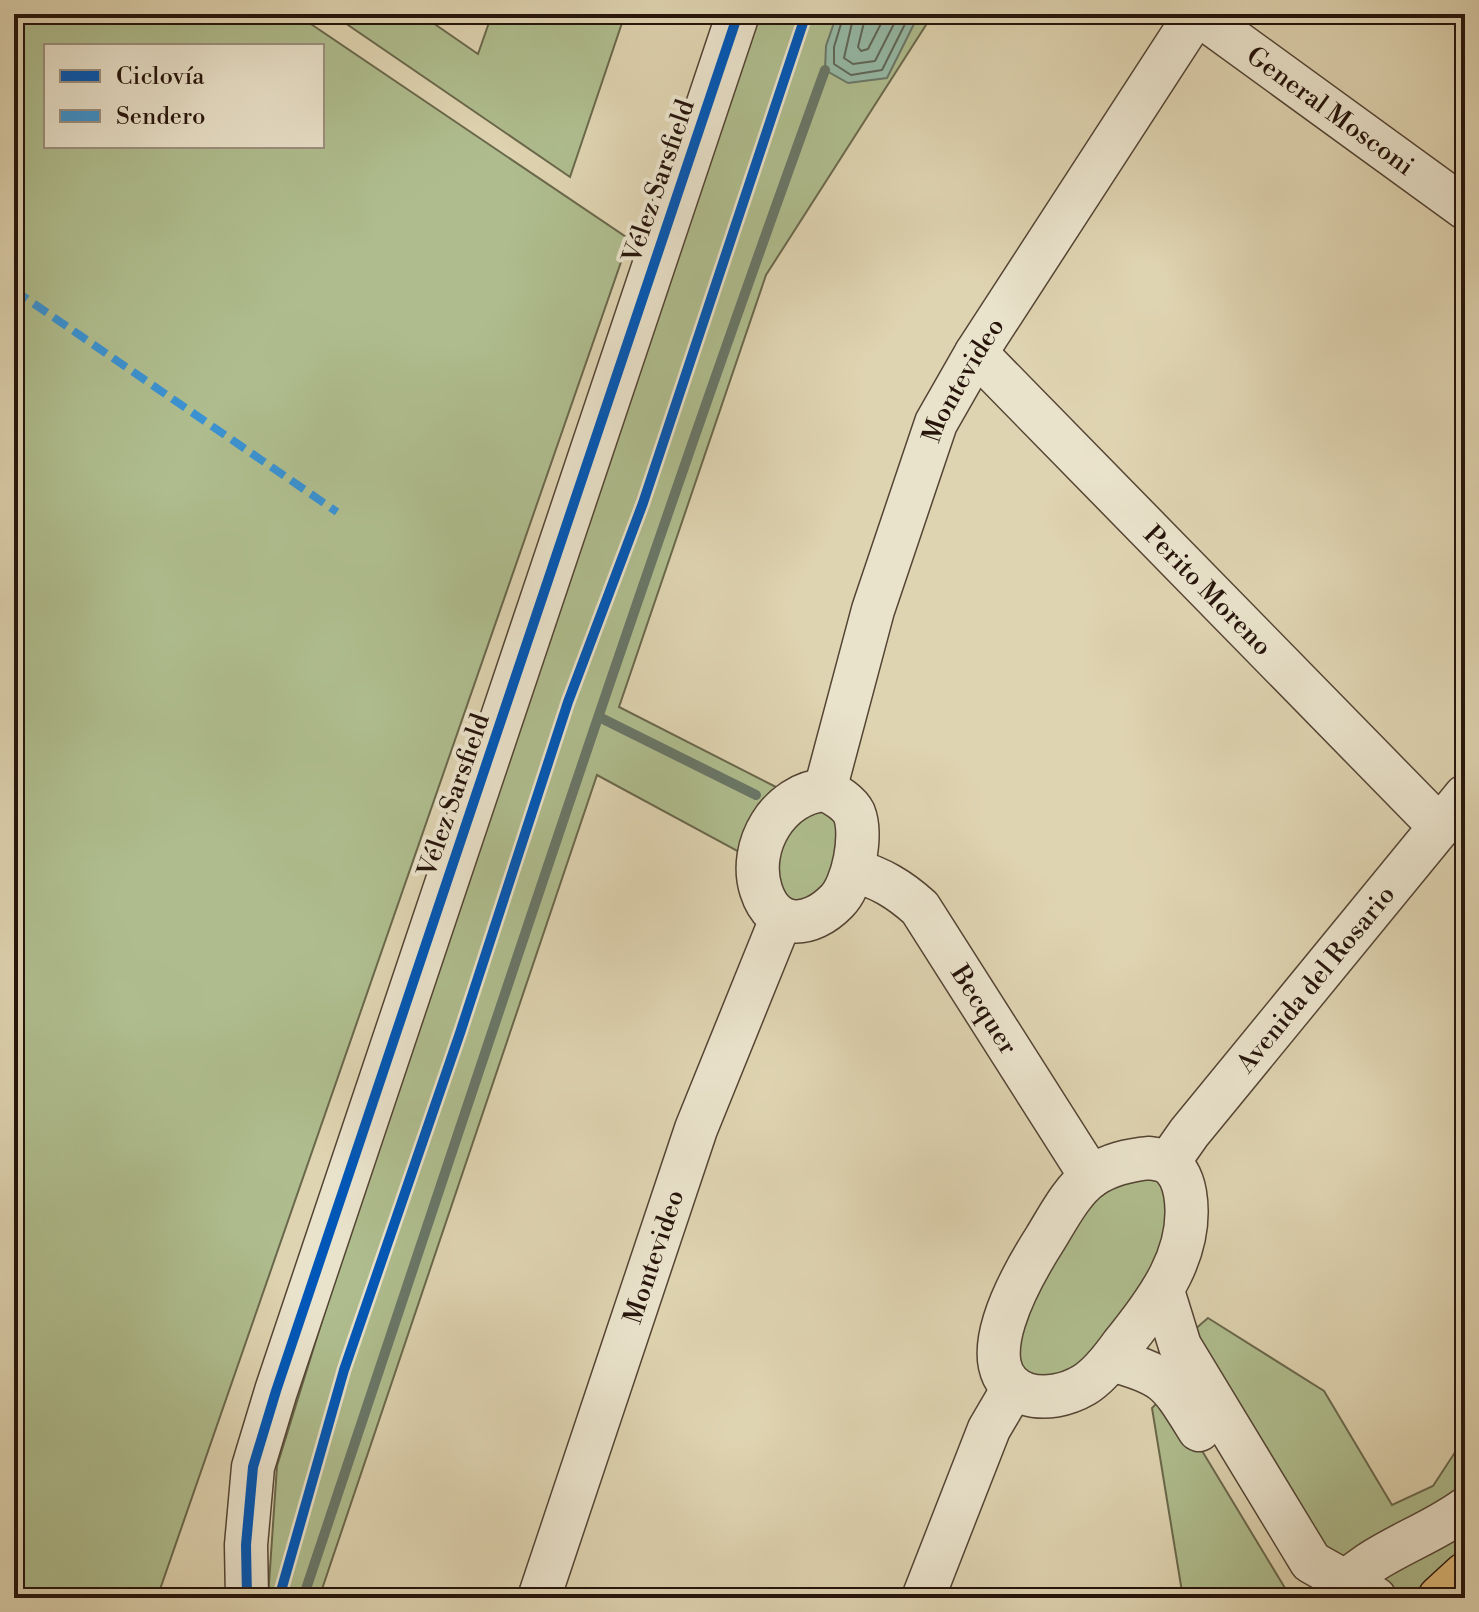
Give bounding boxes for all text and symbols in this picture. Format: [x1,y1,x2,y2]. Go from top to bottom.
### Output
street label: General Mosconi [1240,40,1420,183]
legend [44,44,324,148]
text: Ciclovía [116,62,205,92]
street label: Vélez Sarsfield [616,95,702,268]
text: Sendero [116,102,206,132]
street label: Montevideo [916,312,1012,447]
street label: Perito Moreno [1137,519,1278,663]
street label: Vélez Sarsfield [411,709,497,882]
street label: Avenida del Rosario [1229,879,1402,1080]
street label: Becquer [943,958,1024,1061]
street label: Montevideo [617,1186,691,1328]

